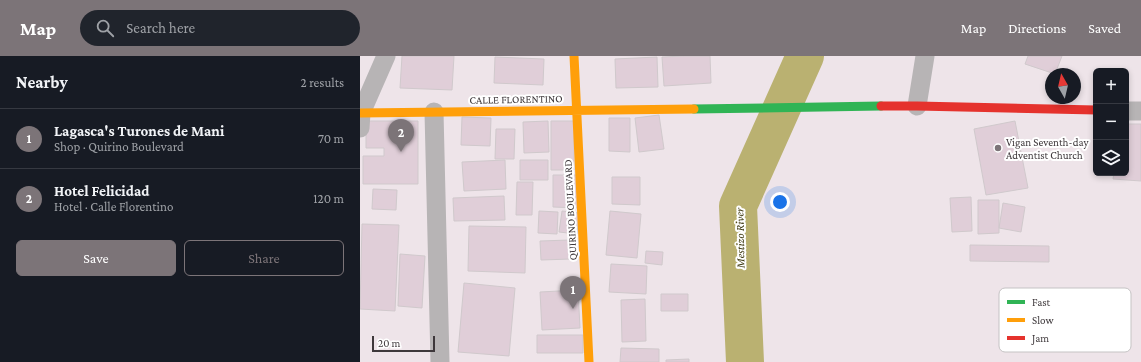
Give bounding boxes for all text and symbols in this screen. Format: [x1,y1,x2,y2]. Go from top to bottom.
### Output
search box [80,10,360,46]
icon: search [94,17,116,39]
text: Map [20,18,56,39]
text: Search here [126,20,195,36]
text: Map [961,20,986,36]
text: Directions [1008,20,1066,36]
text: Saved [1088,20,1121,36]
north arrow [1045,68,1081,104]
map controls [1093,68,1129,176]
button: + [1093,68,1129,104]
text: Nearby [16,73,68,92]
text: 2 results [301,75,344,90]
street label: CALLE FLORENTINO [469,92,563,106]
button: − [1093,104,1129,140]
pin: 2 [388,119,414,152]
text: Lagasca's Turones de Mani [54,123,224,139]
text: 1 [27,131,31,146]
text: 70 m [318,131,344,146]
place label: Vigan Seventh-day Adventist Church [1006,136,1090,161]
text: Shop · Quirino Boulevard [54,139,184,154]
button: layers [1093,140,1129,176]
marker: Vigan Seventh-day Adventist Church [993,143,1003,153]
street label: QUIRINO BOULEVARD [561,159,579,261]
text: Hotel Felicidad [54,183,149,199]
text: 2 [26,191,32,206]
text: 120 m [313,191,344,206]
your location [770,192,790,212]
text: Hotel · Calle Florentino [54,199,173,214]
water label: Mestizo River [732,207,748,269]
button: Save [16,240,176,276]
button: Share [184,240,344,276]
pin: 1 [560,276,586,309]
legend [999,288,1131,352]
text: Fast [1032,296,1051,308]
text: Slow [1032,314,1054,326]
text: Jam [1031,332,1049,345]
scale bar [372,334,435,353]
text: 20 m [378,337,400,349]

